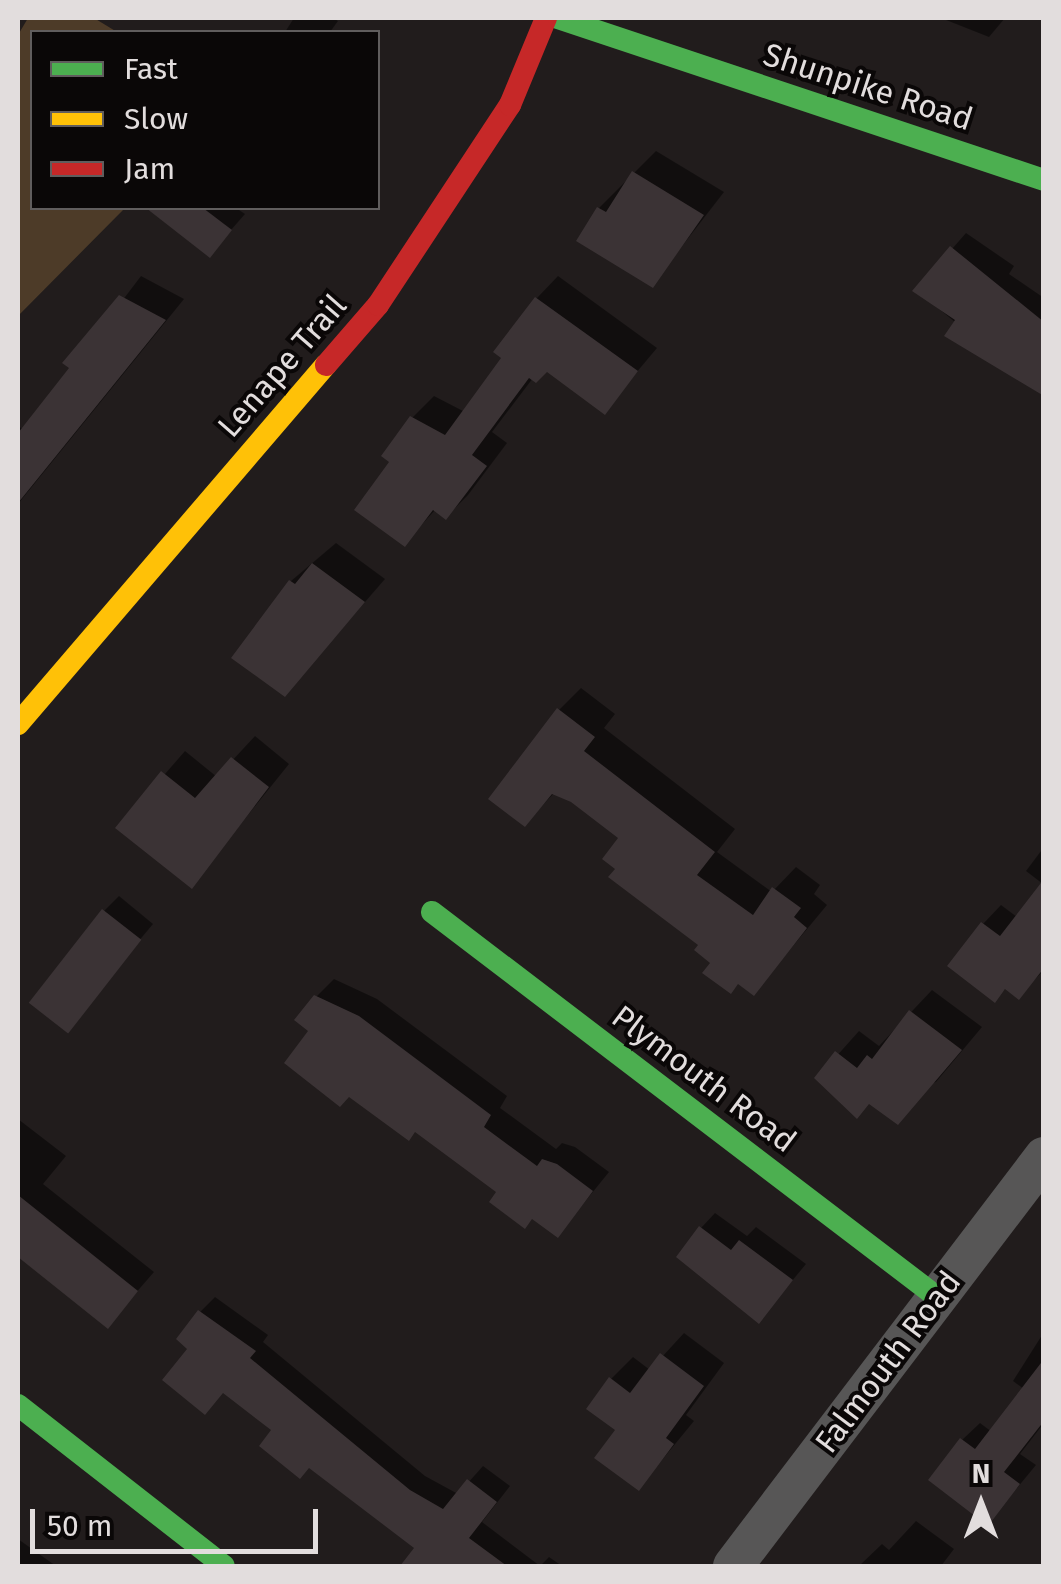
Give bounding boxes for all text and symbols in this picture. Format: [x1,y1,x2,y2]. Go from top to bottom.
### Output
legend [30,30,380,210]
street label: Shunpike Road [759,35,977,139]
text: Fast [124,51,178,87]
text: Slow [124,101,188,137]
text: Jam [124,151,175,187]
street label: Lenape Trail [210,287,354,445]
street label: Plymouth Road [604,997,804,1161]
street label: Falmouth Road [807,1264,969,1460]
north arrow [931,1454,1031,1554]
text: N [972,1457,990,1490]
scale bar [35,1489,322,1551]
text: 50 m [47,1508,112,1544]

